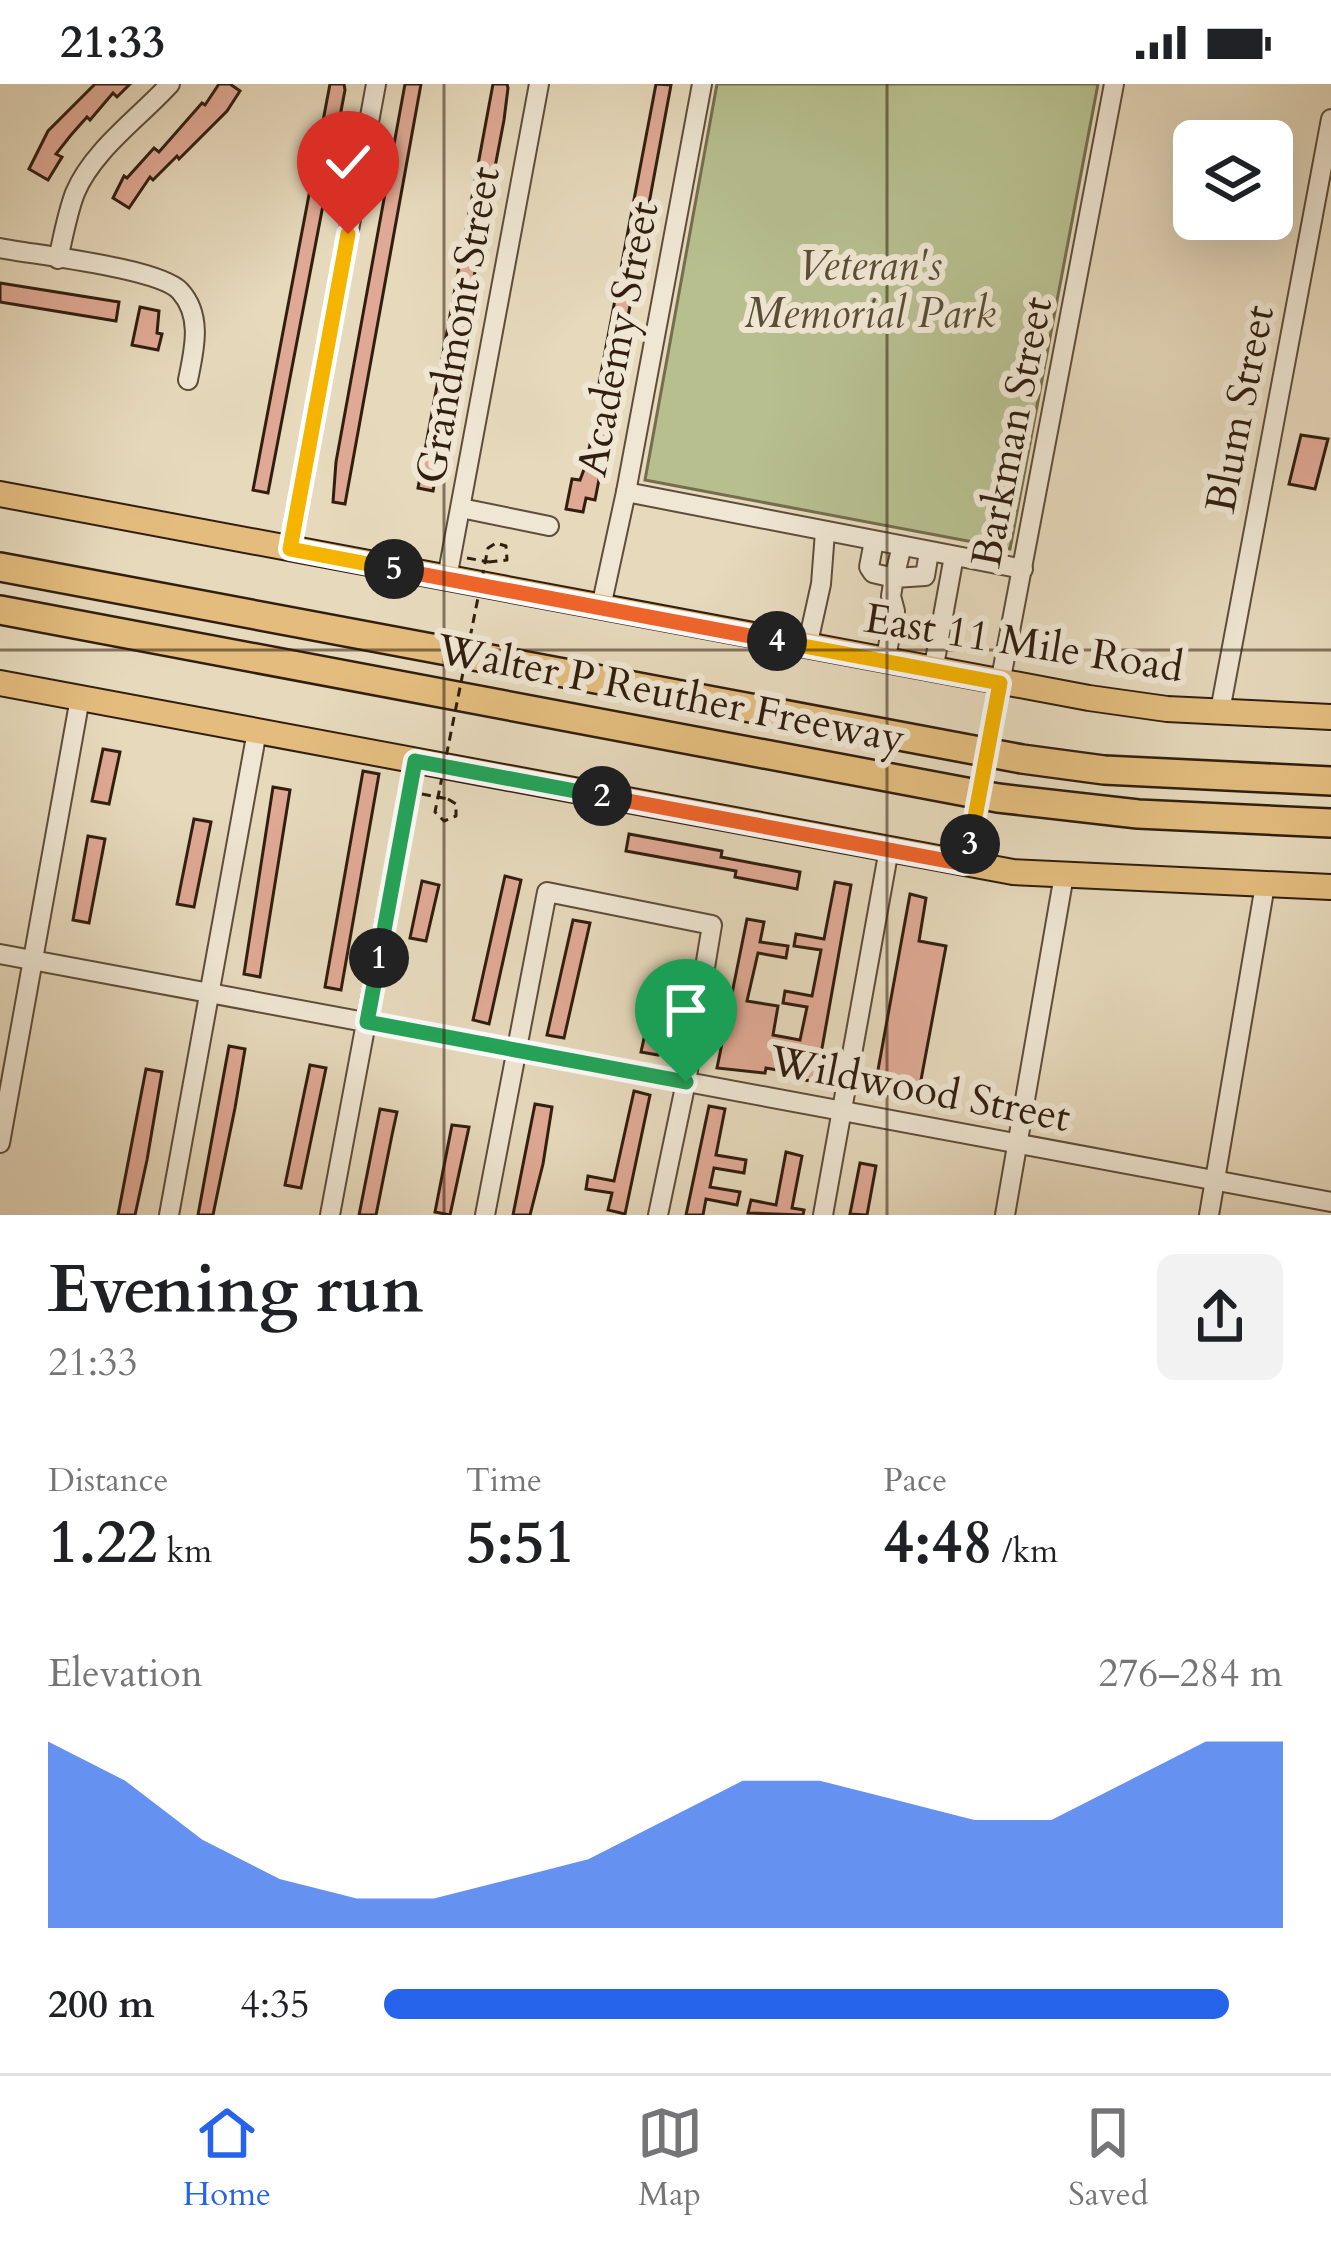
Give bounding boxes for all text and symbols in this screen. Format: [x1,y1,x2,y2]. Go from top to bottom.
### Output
text: 21:33 [60,12,165,73]
pin [297,111,399,234]
map controls [1173,120,1293,240]
button: layers [1173,120,1293,240]
icon: check [315,129,381,195]
street label: Grandmont Street [402,162,514,488]
street label: Academy Street [563,197,673,481]
park label: Veteran's Memorial Park [744,237,996,342]
street label: Barkman Street [958,292,1066,572]
street label: Blum Street [1192,300,1288,518]
pin: 5 [364,539,424,599]
text: 5 [386,546,402,591]
street label: East 11 Mile Road [861,590,1187,696]
pin: 4 [747,611,807,671]
text: 4 [769,618,785,663]
street label: Walter P Reuther Freeway [431,621,910,767]
pin: 2 [572,766,632,826]
text: 2 [594,773,610,818]
pin: 3 [940,814,1000,874]
text: 3 [962,821,978,866]
pin: 1 [349,928,409,988]
text: 1 [371,935,387,980]
pin [635,959,737,1082]
icon: arrive [653,977,719,1043]
street label: Wildwood Street [764,1032,1075,1146]
text: Evening run [48,1246,423,1335]
button: share [1157,1254,1283,1380]
text: 21:33 [48,1336,138,1389]
text: Distance [48,1458,169,1503]
text: Time [466,1458,542,1503]
text: Pace [883,1458,947,1503]
text: 1.22 [48,1503,158,1584]
text: 5:51 [466,1503,575,1584]
text: 4:48 [883,1503,993,1584]
text: km [158,1529,212,1574]
text: /km [993,1529,1058,1574]
text: Elevation [48,1647,203,1700]
text: 276–284 m [1098,1647,1283,1700]
text: 200 m [48,1978,154,2031]
text: 4:35 [240,1978,310,2031]
tab: Home [183,2100,271,2217]
tab: Map [637,2100,703,2217]
tab: Saved [1068,2100,1148,2217]

